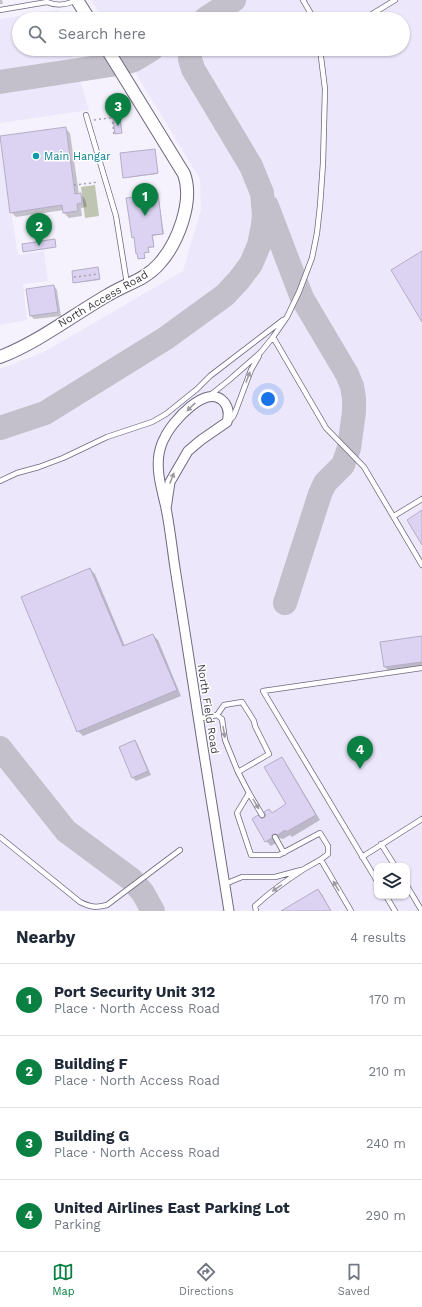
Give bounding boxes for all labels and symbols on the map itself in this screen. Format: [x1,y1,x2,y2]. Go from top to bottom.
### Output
pin: 3 [105,93,131,126]
place label: Main Hangar [44,150,111,163]
marker: Main Hangar [31,151,41,161]
pin: 1 [132,183,158,216]
pin: 2 [26,213,52,246]
street label: North Access Road [56,268,150,330]
one-way arrow [246,371,252,383]
your location [258,389,278,409]
one-way arrow [186,402,196,412]
one-way arrow [170,472,176,484]
street label: North Field Road [194,663,222,755]
one-way arrow [221,725,227,738]
pin: 4 [347,736,373,769]
one-way arrow [252,798,259,810]
one-way arrow [333,880,340,891]
one-way arrow [271,884,282,892]

